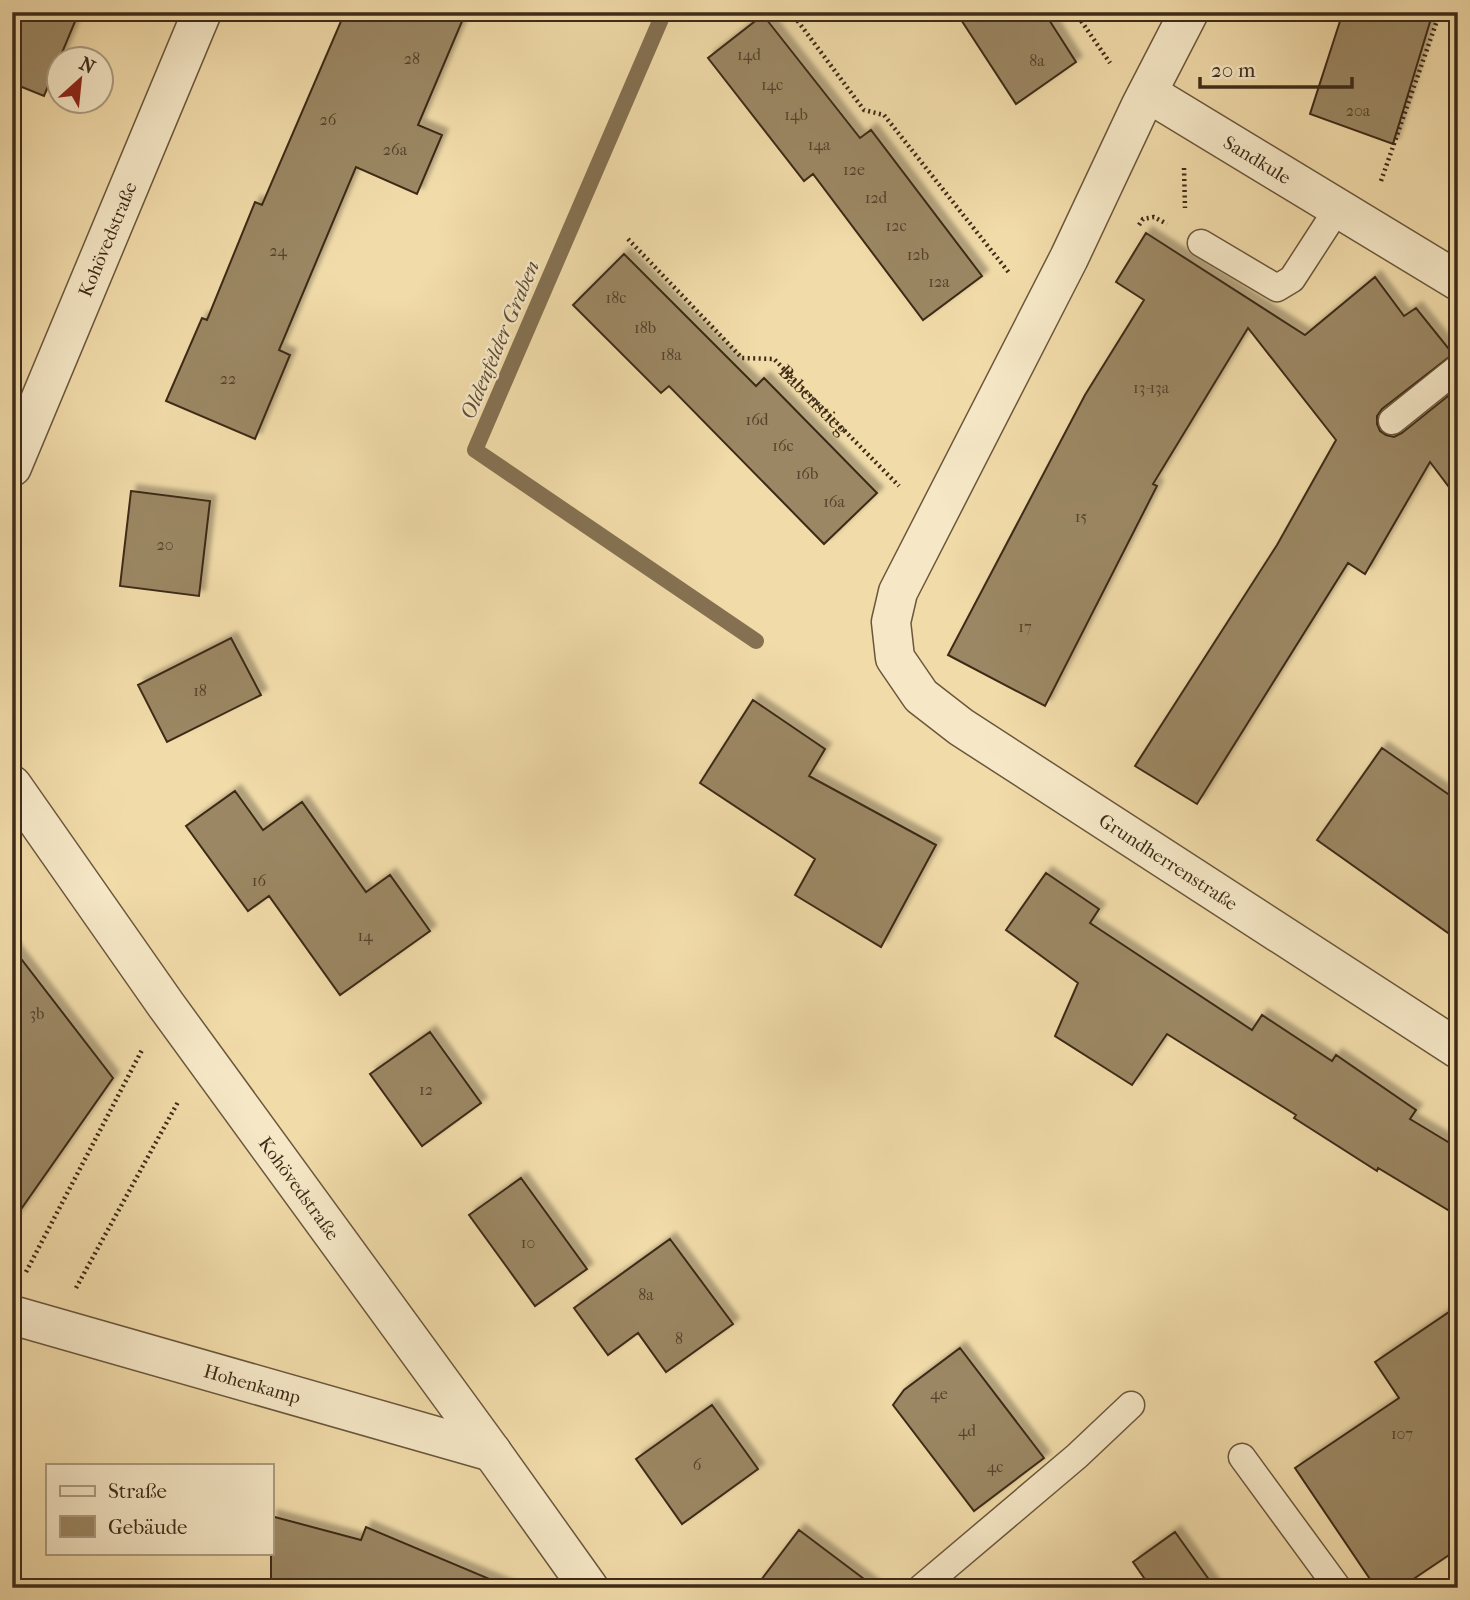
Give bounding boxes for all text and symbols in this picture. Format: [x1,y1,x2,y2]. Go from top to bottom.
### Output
house number: 14d [737,45,761,64]
north arrow [46,46,116,116]
scale bar [1200,46,1353,90]
house number: 28 [404,49,420,68]
house number: 8a [1029,51,1045,70]
text: N [76,53,99,79]
text: 20 m [1211,58,1256,82]
house number: 14c [761,75,783,94]
house number: 20a [1346,101,1371,120]
house number: 14b [784,105,808,124]
house number: 26 [320,110,337,129]
street label: Sandkule [1219,131,1295,189]
house number: 14a [808,135,831,154]
house number: 26a [383,140,408,159]
house number: 12e [843,160,865,179]
street label: Kohövedstraße [74,179,142,300]
house number: 12d [865,188,888,207]
house number: 12c [886,216,907,235]
house number: 24 [269,241,287,260]
house number: 12b [907,245,929,264]
water label: Oldenfelder Graben [456,257,544,423]
house number: 12a [928,272,950,291]
house number: 18c [606,288,626,307]
house number: 18b [634,318,656,337]
house number: 18a [660,345,682,364]
street label: Babenstieg [774,361,854,441]
house number: 22 [220,369,236,388]
house number: 13-13a [1133,378,1170,397]
house number: 16d [745,410,769,429]
house number: 16c [772,436,794,455]
house number: 16b [796,464,818,483]
house number: 16a [823,492,845,511]
house number: 15 [1075,507,1087,526]
house number: 20 [156,535,174,554]
house number: 17 [1018,617,1032,636]
house number: 18 [193,681,207,700]
street label: Grundherrenstraße [1095,809,1241,915]
house number: 16 [252,871,266,890]
house number: 14 [357,926,373,945]
house number: 3b [30,1004,44,1023]
house number: 12 [419,1080,433,1099]
street label: Kohövedstraße [254,1133,344,1244]
house number: 10 [521,1233,535,1252]
house number: 8a [638,1285,654,1304]
house number: 8 [675,1329,683,1348]
street label: Hohenkamp [201,1360,303,1409]
house number: 4e [930,1384,948,1403]
house number: 4d [958,1421,976,1440]
house number: 107 [1391,1424,1413,1443]
house number: 6 [693,1455,702,1474]
house number: 4c [987,1457,1003,1476]
legend [46,1464,273,1554]
text: Straße [108,1479,167,1503]
text: Gebäude [108,1515,188,1539]

